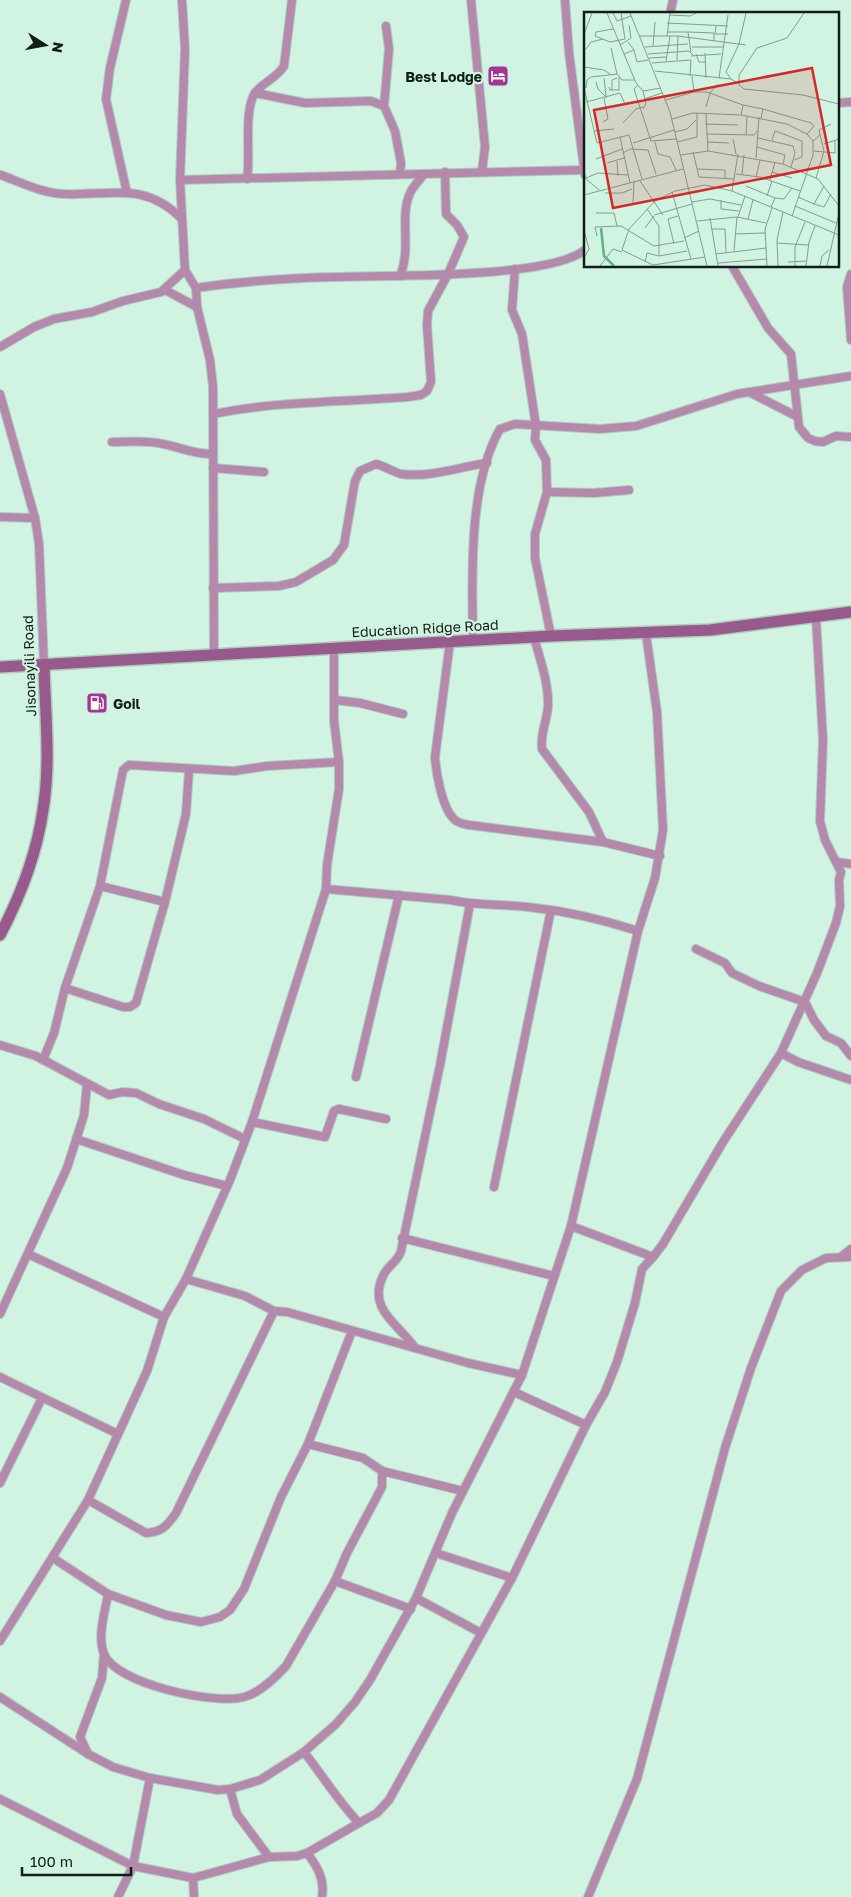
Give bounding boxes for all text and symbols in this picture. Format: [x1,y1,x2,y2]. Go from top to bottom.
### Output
inset map [584,12,838,268]
north arrow [20,20,70,70]
text: N [49,41,68,54]
hotel icon: Best Lodge [486,64,510,88]
place label: Best Lodge [405,68,482,85]
street label: Jisonayili Road [19,615,39,717]
street label: Education Ridge Road [351,616,499,640]
fuel station icon: Goil [85,691,109,715]
place label: Goil [113,695,141,712]
scale bar [22,1844,131,1876]
text: 100 m [30,1852,73,1870]

